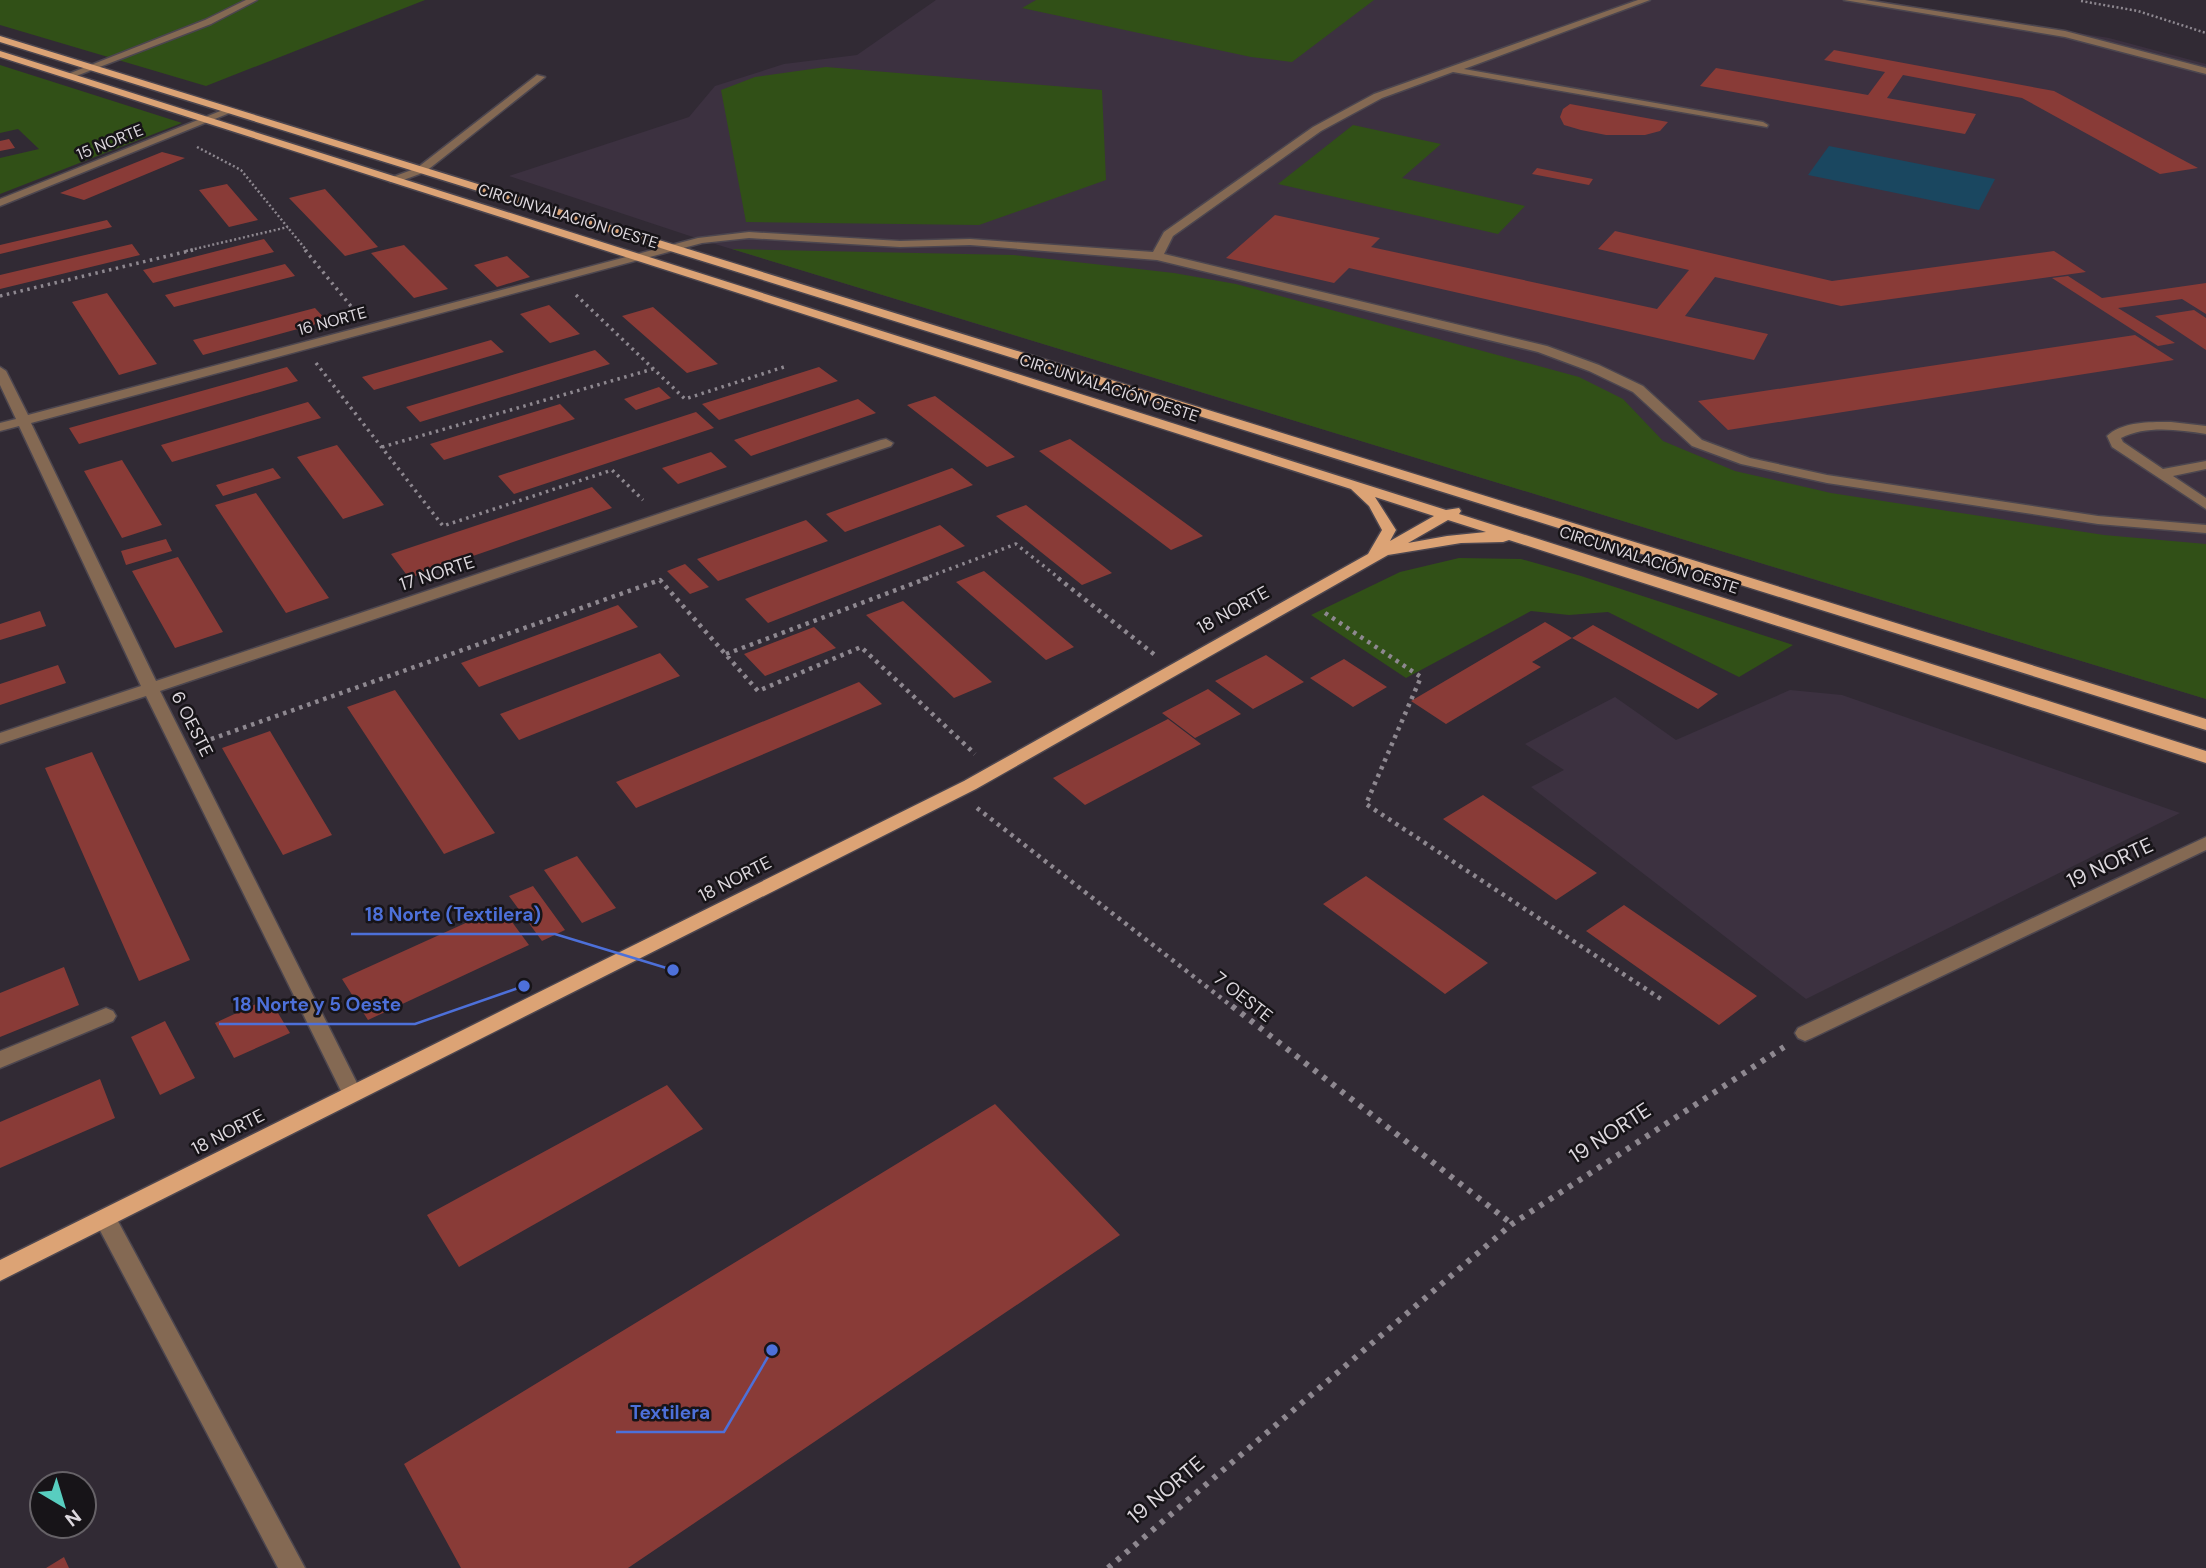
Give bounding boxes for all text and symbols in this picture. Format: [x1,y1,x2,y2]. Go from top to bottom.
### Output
street label: 15 NORTE [74,119,146,165]
street label: CIRCUNVALACIÓN OESTE [475,179,661,253]
street label: 16 NORTE [295,302,369,340]
street label: CIRCUNVALACIÓN OESTE [1017,349,1201,427]
street label: CIRCUNVALACIÓN OESTE [1557,521,1741,599]
street label: 17 NORTE [397,550,477,596]
street label: 18 NORTE [1193,580,1273,640]
street label: 6 OESTE [165,687,219,761]
street label: 19 NORTE [2062,831,2158,895]
street label: 18 NORTE [694,850,776,908]
callout: 18 Norte (Textilera) [351,894,555,934]
text: 18 Norte (Textilera) [365,902,541,927]
street label: 7 OESTE [1208,966,1278,1028]
callout: 18 Norte y 5 Oeste [219,984,415,1024]
text: 18 Norte y 5 Oeste [233,992,401,1017]
street label: 19 NORTE [1564,1096,1656,1170]
street label: 18 NORTE [187,1103,269,1161]
callout: Textilera [616,1392,724,1432]
text: Textilera [630,1400,710,1425]
street label: 19 NORTE [1122,1450,1210,1530]
north arrow [28,1470,98,1540]
text: N [60,1504,86,1532]

